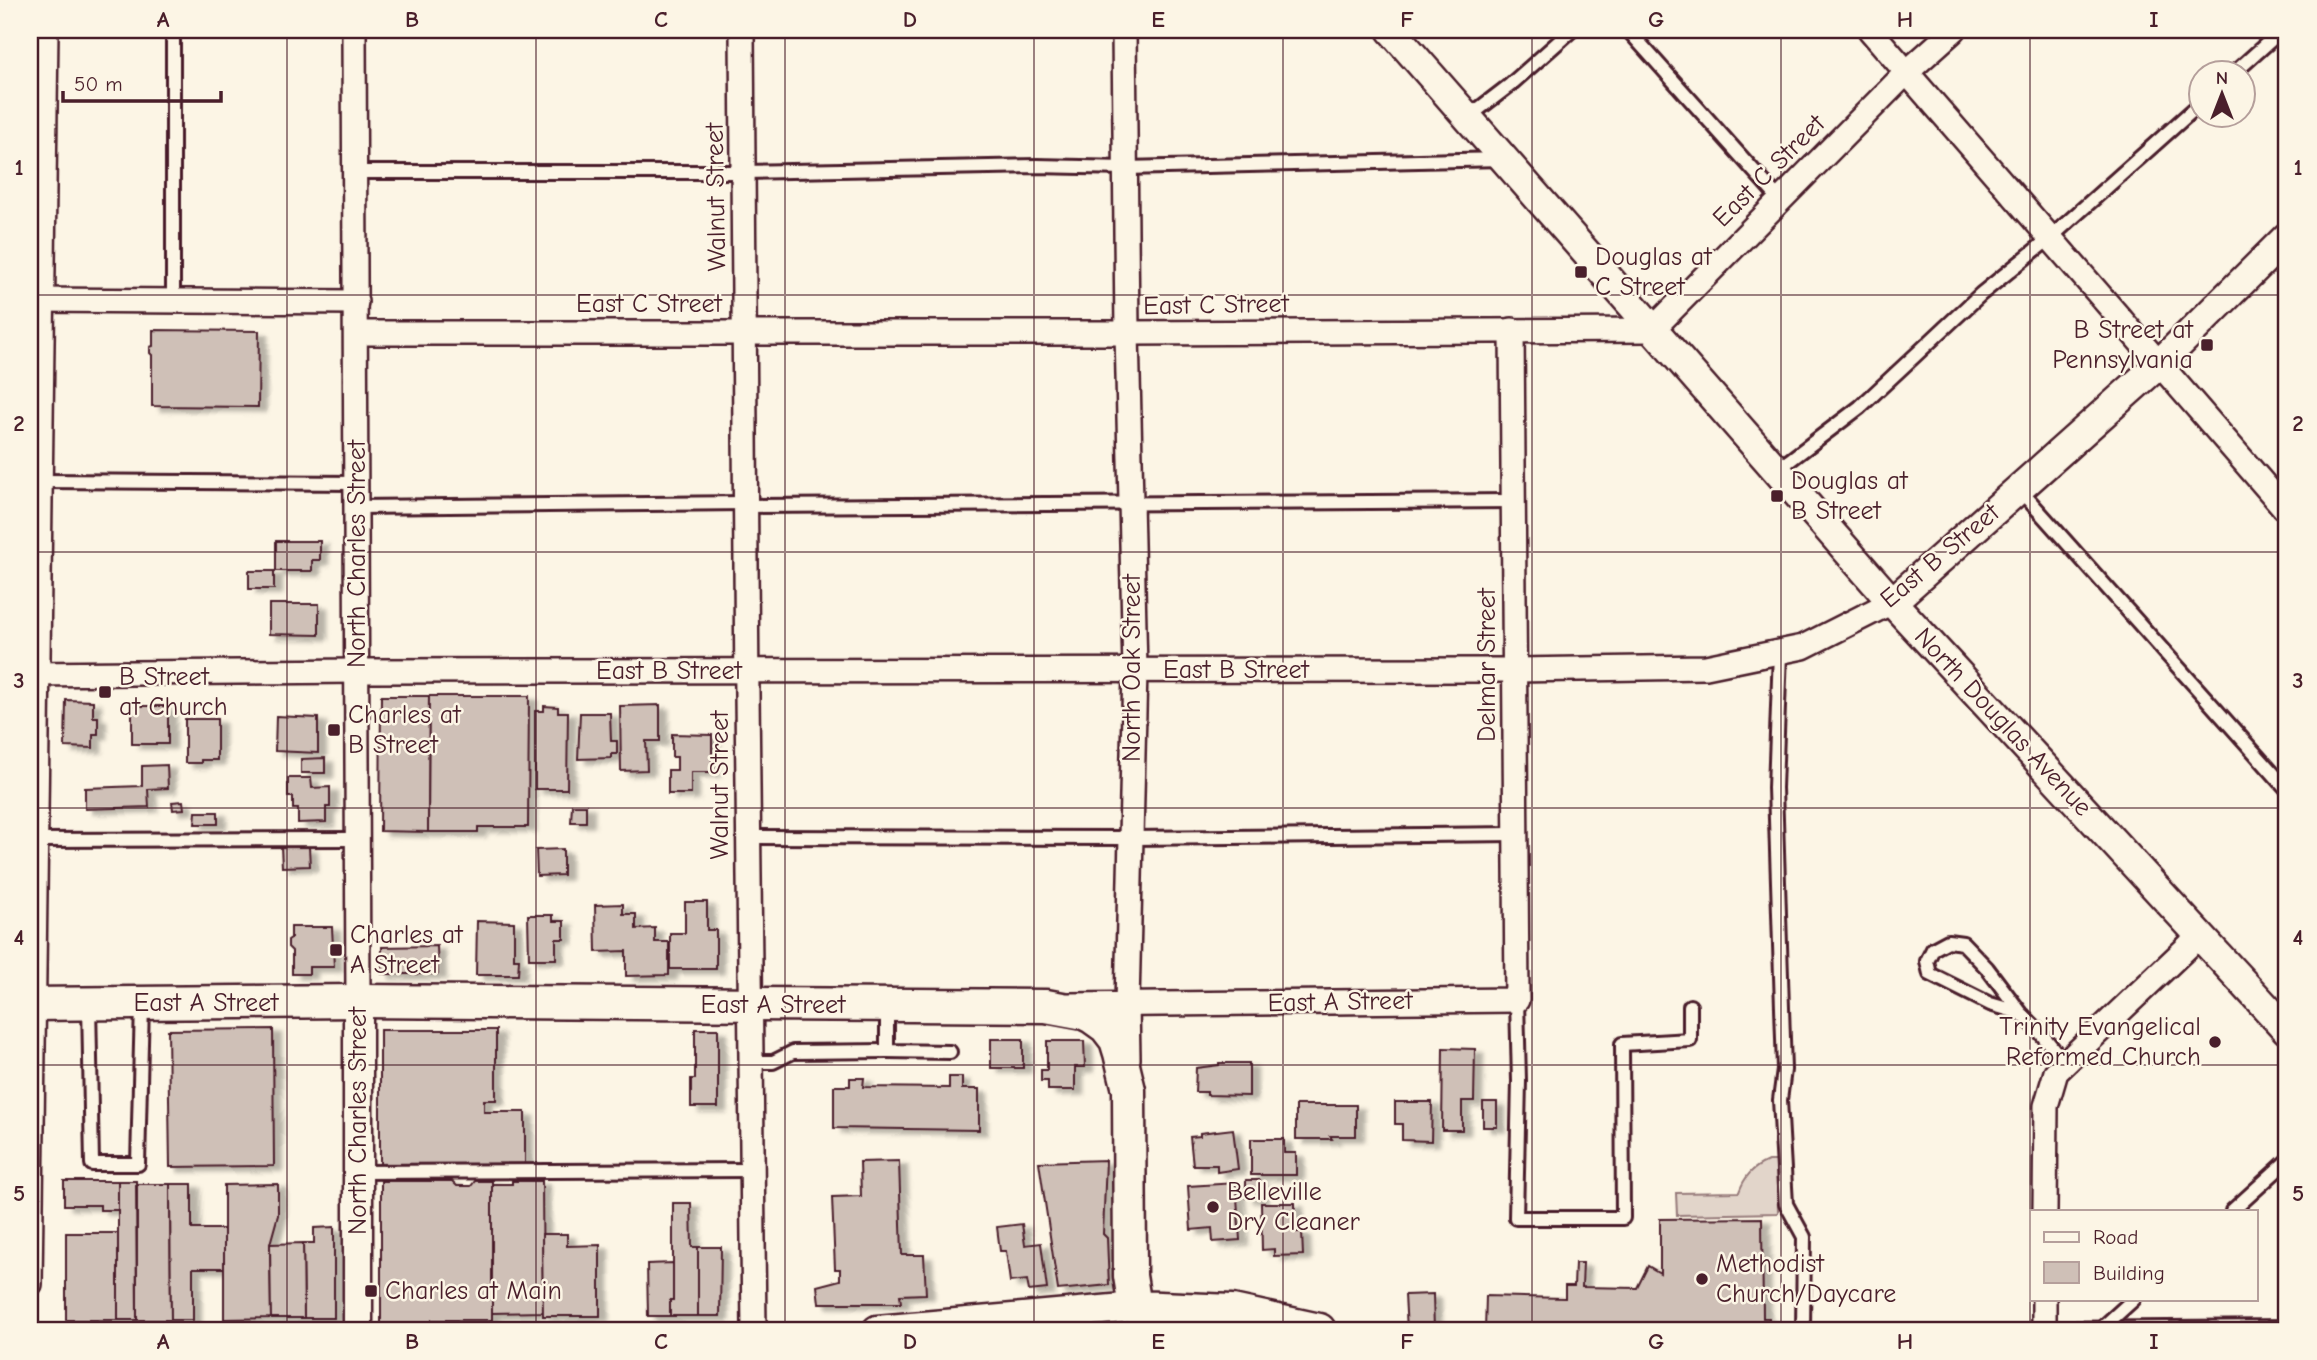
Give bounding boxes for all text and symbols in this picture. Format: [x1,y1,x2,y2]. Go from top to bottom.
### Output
text: A [157,6,170,33]
text: B [405,6,419,33]
text: C [654,6,668,33]
text: D [903,6,917,33]
text: E [1151,6,1165,33]
text: F [1400,6,1414,33]
text: G [1648,6,1664,33]
text: H [1897,6,1913,33]
text: I [2149,6,2159,33]
scale bar [63,60,220,104]
north arrow [2188,60,2258,130]
text: N [2216,67,2228,89]
text: 50 m [74,72,123,96]
street label: East C Street [1707,108,1832,233]
street label: Walnut Street [700,121,732,272]
text: 1 [14,154,24,181]
text: 1 [2293,154,2303,181]
place label: Douglas at C Street [1595,242,1713,302]
marker: Douglas at C Street [1573,264,1589,280]
street label: East C Street [576,289,723,319]
street label: East C Street [1143,289,1291,321]
place label: B Street at Pennsylvania [2052,315,2195,375]
marker: B Street at Pennsylvania [2199,337,2215,353]
text: 2 [13,410,25,437]
text: 2 [2292,410,2304,437]
street label: North Charles Street [342,438,372,668]
place label: Douglas at B Street [1791,466,1909,526]
marker: Douglas at B Street [1769,488,1785,504]
street label: East B Street [1874,497,2007,614]
street label: North Oak Street [1117,573,1147,762]
street label: Delmar Street [1472,586,1502,742]
street label: North Douglas Avenue [1908,622,2098,822]
street label: East B Street [1163,655,1311,685]
street label: East B Street [596,656,744,686]
place label: B Street at Church [119,662,228,722]
text: 3 [13,667,25,694]
text: 3 [2292,667,2304,694]
marker: B Street at Church [97,684,113,700]
place label: Charles at B Street [348,700,462,760]
street label: Walnut Street [705,709,735,859]
marker: Charles at B Street [326,722,342,738]
place label: Charles at A Street [350,920,464,980]
text: 4 [14,924,25,951]
text: 4 [2293,924,2304,951]
marker: Charles at A Street [328,942,344,958]
street label: East A Street [1267,986,1414,1018]
street label: East A Street [134,988,280,1018]
street label: East A Street [701,990,847,1020]
street label: North Charles Street [343,1005,373,1235]
place label: Trinity Evangelical Reformed Church [1999,1012,2201,1072]
marker: Trinity Evangelical Reformed Church [2207,1034,2223,1050]
place label: Belleville Dry Cleaner [1227,1177,1360,1237]
text: 5 [13,1180,25,1207]
text: 5 [2292,1180,2304,1207]
marker: Belleville Dry Cleaner [1205,1199,1221,1215]
legend [2030,1210,2258,1300]
text: Road [2093,1225,2138,1249]
place label: Methodist Church/Daycare [1716,1249,1896,1309]
text: Building [2093,1261,2165,1285]
marker: Methodist Church/Daycare [1694,1271,1710,1287]
place label: Charles at Main [385,1276,562,1306]
marker: Charles at Main [363,1283,379,1299]
text: A [157,1328,170,1355]
text: B [405,1328,419,1355]
text: C [654,1328,668,1355]
text: D [903,1328,917,1355]
text: E [1151,1328,1165,1355]
text: F [1400,1328,1414,1355]
text: G [1648,1328,1664,1355]
text: H [1897,1328,1913,1355]
text: I [2149,1328,2159,1355]

